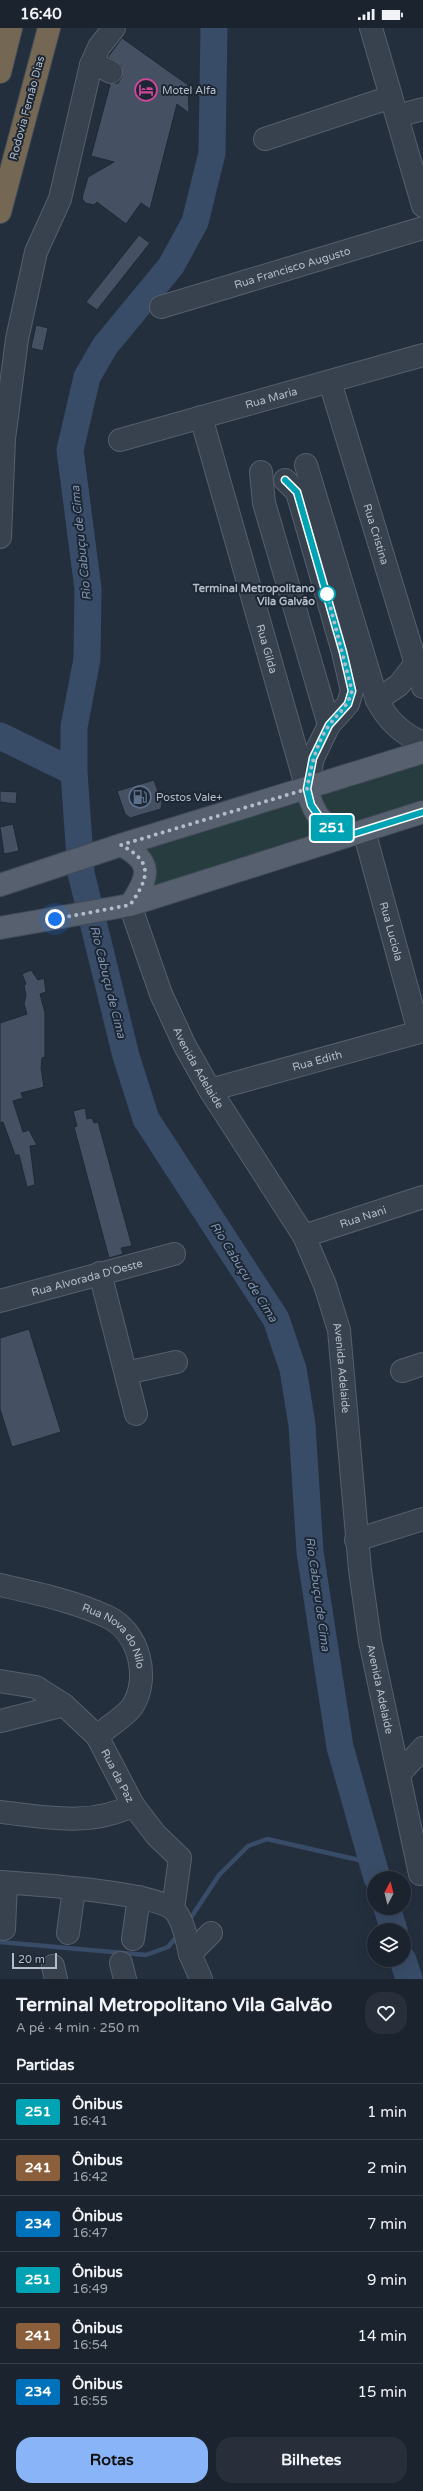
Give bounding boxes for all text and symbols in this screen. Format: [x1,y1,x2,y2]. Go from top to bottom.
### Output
text: 16:40 [20,5,62,23]
street label: Rodovia Fernão Dias [7,55,47,161]
hotel icon: Motel Alfa [133,77,159,103]
place label: Motel Alfa [162,84,216,97]
street label: Rua Francisco Augusto [232,244,352,291]
street label: Rua Maria [244,384,299,411]
water label: Rio Cabuçu de Cima [68,485,94,601]
street label: Rua Cristina [361,502,392,566]
place label: Terminal Metropolitano Vila Galvão [192,582,315,608]
marker: Terminal Metropolitano Vila Galvão [318,585,336,603]
street label: Rua Gilda [254,623,280,675]
fuel station icon: Postos Vale+ [127,784,153,810]
place label: Postos Vale+ [156,791,222,804]
line badge: 251 [309,815,355,841]
text: 251 [319,819,345,836]
street label: Rua Luciola [377,900,406,962]
your location [45,909,65,929]
water label: Rio Cabuçu de Cima [87,924,129,1040]
street label: Avenida Adelaide [171,1025,227,1111]
street label: Rua Edith [291,1047,343,1073]
street label: Rua Nani [338,1203,388,1230]
water label: Rio Cabuçu de Cima [208,1219,281,1325]
street label: Rua Alvorada D'Oeste [30,1256,144,1299]
street label: Avenida Adelaide [330,1321,353,1414]
water label: Rio Cabuçu de Cima [303,1536,333,1652]
street label: Rua Nova do Nilo [80,1601,147,1670]
street label: Avenida Adelaide [364,1643,396,1735]
street label: Rua da Paz [98,1747,137,1805]
north arrow [367,1871,411,1915]
map controls [367,1871,411,1967]
button: layers [367,1923,411,1967]
scale bar [12,1951,57,1970]
text: 20 m [18,1953,45,1966]
button: heart [365,1992,407,2034]
text: Terminal Metropolitano Vila Galvão [16,1994,332,2016]
text: A pé · 4 min · 250 m [16,2020,139,2036]
text: Partidas [16,2056,74,2074]
text: Ônibus [72,2095,123,2113]
text: 251 [25,2103,51,2120]
text: 1 min [367,2103,407,2121]
text: 16:41 [72,2113,108,2129]
text: Ônibus [72,2151,123,2169]
text: 241 [25,2159,51,2176]
text: 2 min [367,2159,407,2177]
text: 16:42 [72,2169,108,2185]
text: Ônibus [72,2207,123,2225]
text: 234 [25,2215,51,2232]
text: 7 min [367,2215,407,2233]
text: 16:47 [72,2225,108,2241]
text: Ônibus [72,2263,123,2281]
text: 251 [25,2271,51,2288]
text: 9 min [367,2271,407,2289]
text: 16:49 [72,2281,108,2297]
text: Ônibus [72,2319,123,2337]
text: 241 [25,2327,51,2344]
text: 14 min [358,2327,407,2345]
text: 16:54 [72,2337,108,2353]
text: Ônibus [72,2375,123,2393]
text: 234 [25,2383,51,2400]
text: 15 min [358,2383,407,2401]
text: 16:55 [72,2393,108,2409]
button: Rotas [16,2437,208,2483]
button: Bilhetes [216,2437,407,2483]

